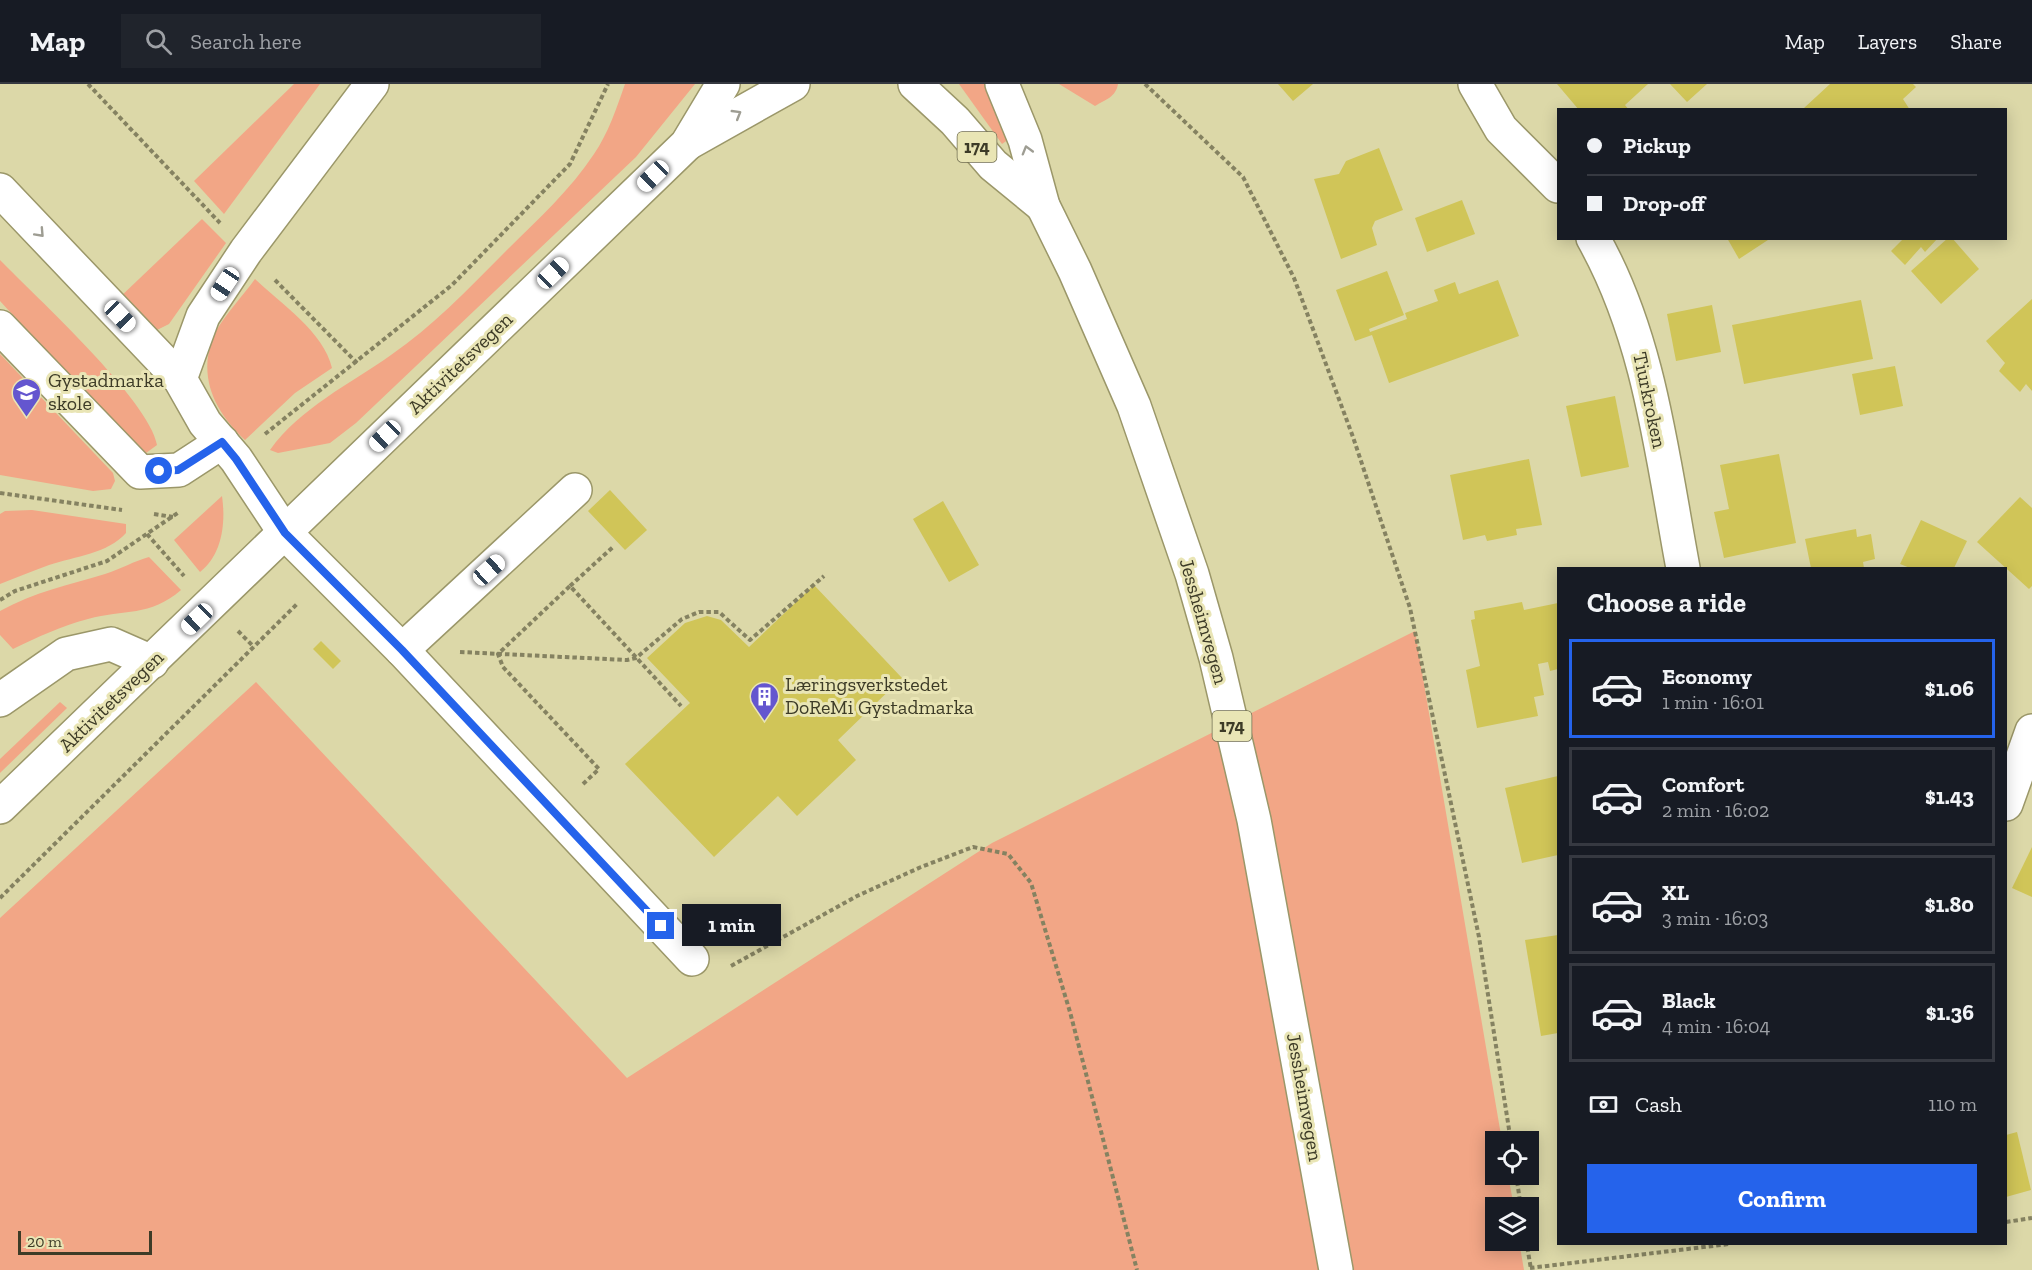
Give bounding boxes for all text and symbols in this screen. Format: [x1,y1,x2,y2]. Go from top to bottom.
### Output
search box [121,14,541,68]
text: Map [30,25,85,58]
icon: search [142,25,175,58]
text: Search here [190,28,302,55]
text: Map [1785,29,1825,54]
text: Layers [1858,29,1917,54]
text: Share [1950,29,2002,54]
one-way arrow [731,110,741,122]
road number: 174 [958,132,996,162]
text: Pickup [1623,132,1691,159]
one-way arrow [1022,145,1035,155]
car [634,157,672,195]
text: Drop-off [1623,190,1705,217]
one-way arrow [33,226,44,236]
car [534,254,572,292]
car [207,264,243,304]
car [101,297,139,335]
street label: Aktivitetsvegen [403,307,518,419]
street label: Tiurkroken [1628,350,1672,451]
place label: Gystadmarka skole [48,368,164,415]
school or university icon: Gystadmarka skole [11,376,43,418]
car [366,417,404,455]
route start [145,457,172,484]
car [470,551,508,589]
street label: Jessheimvegen [1175,555,1234,687]
text: Choose a ride [1587,587,1746,619]
car [178,600,216,638]
street label: Aktivitetsvegen [54,645,169,757]
icon: car [1590,662,1644,716]
text: Economy [1662,663,1752,690]
place label: Læringsverkstedet DoReMi Gystadmarka [785,672,974,719]
text: $1.06 [1925,675,1974,702]
building icon: Læringsverkstedet DoReMi Gystadmarka [748,680,780,722]
text: 1 min · 16:01 [1662,690,1764,714]
road number: 174 [1212,711,1252,741]
icon: car [1590,770,1644,824]
text: Comfort [1662,771,1744,798]
text: $1.43 [1925,783,1974,810]
text: 2 min · 16:02 [1662,798,1769,822]
icon: car [1590,878,1644,932]
text: XL [1662,879,1689,906]
text: $1.80 [1925,891,1974,918]
callout: 1 min [682,905,781,947]
text: 3 min · 16:03 [1662,906,1768,930]
route end [647,912,674,939]
text: 1 min [708,913,755,937]
icon: car [1590,986,1644,1040]
text: Black [1662,987,1716,1014]
text: $1.36 [1926,999,1974,1026]
text: 4 min · 16:04 [1662,1014,1770,1038]
street label: Jessheimvegen [1282,1031,1328,1163]
icon: cash [1587,1088,1620,1121]
text: Cash [1635,1091,1682,1118]
text: 110 m [1928,1092,1977,1116]
map controls [1485,1131,1539,1251]
button: locate [1485,1131,1539,1185]
button: Confirm [1587,1164,1977,1233]
button: layers [1485,1197,1539,1251]
scale bar [18,1228,152,1256]
text: 20 m [27,1232,62,1251]

